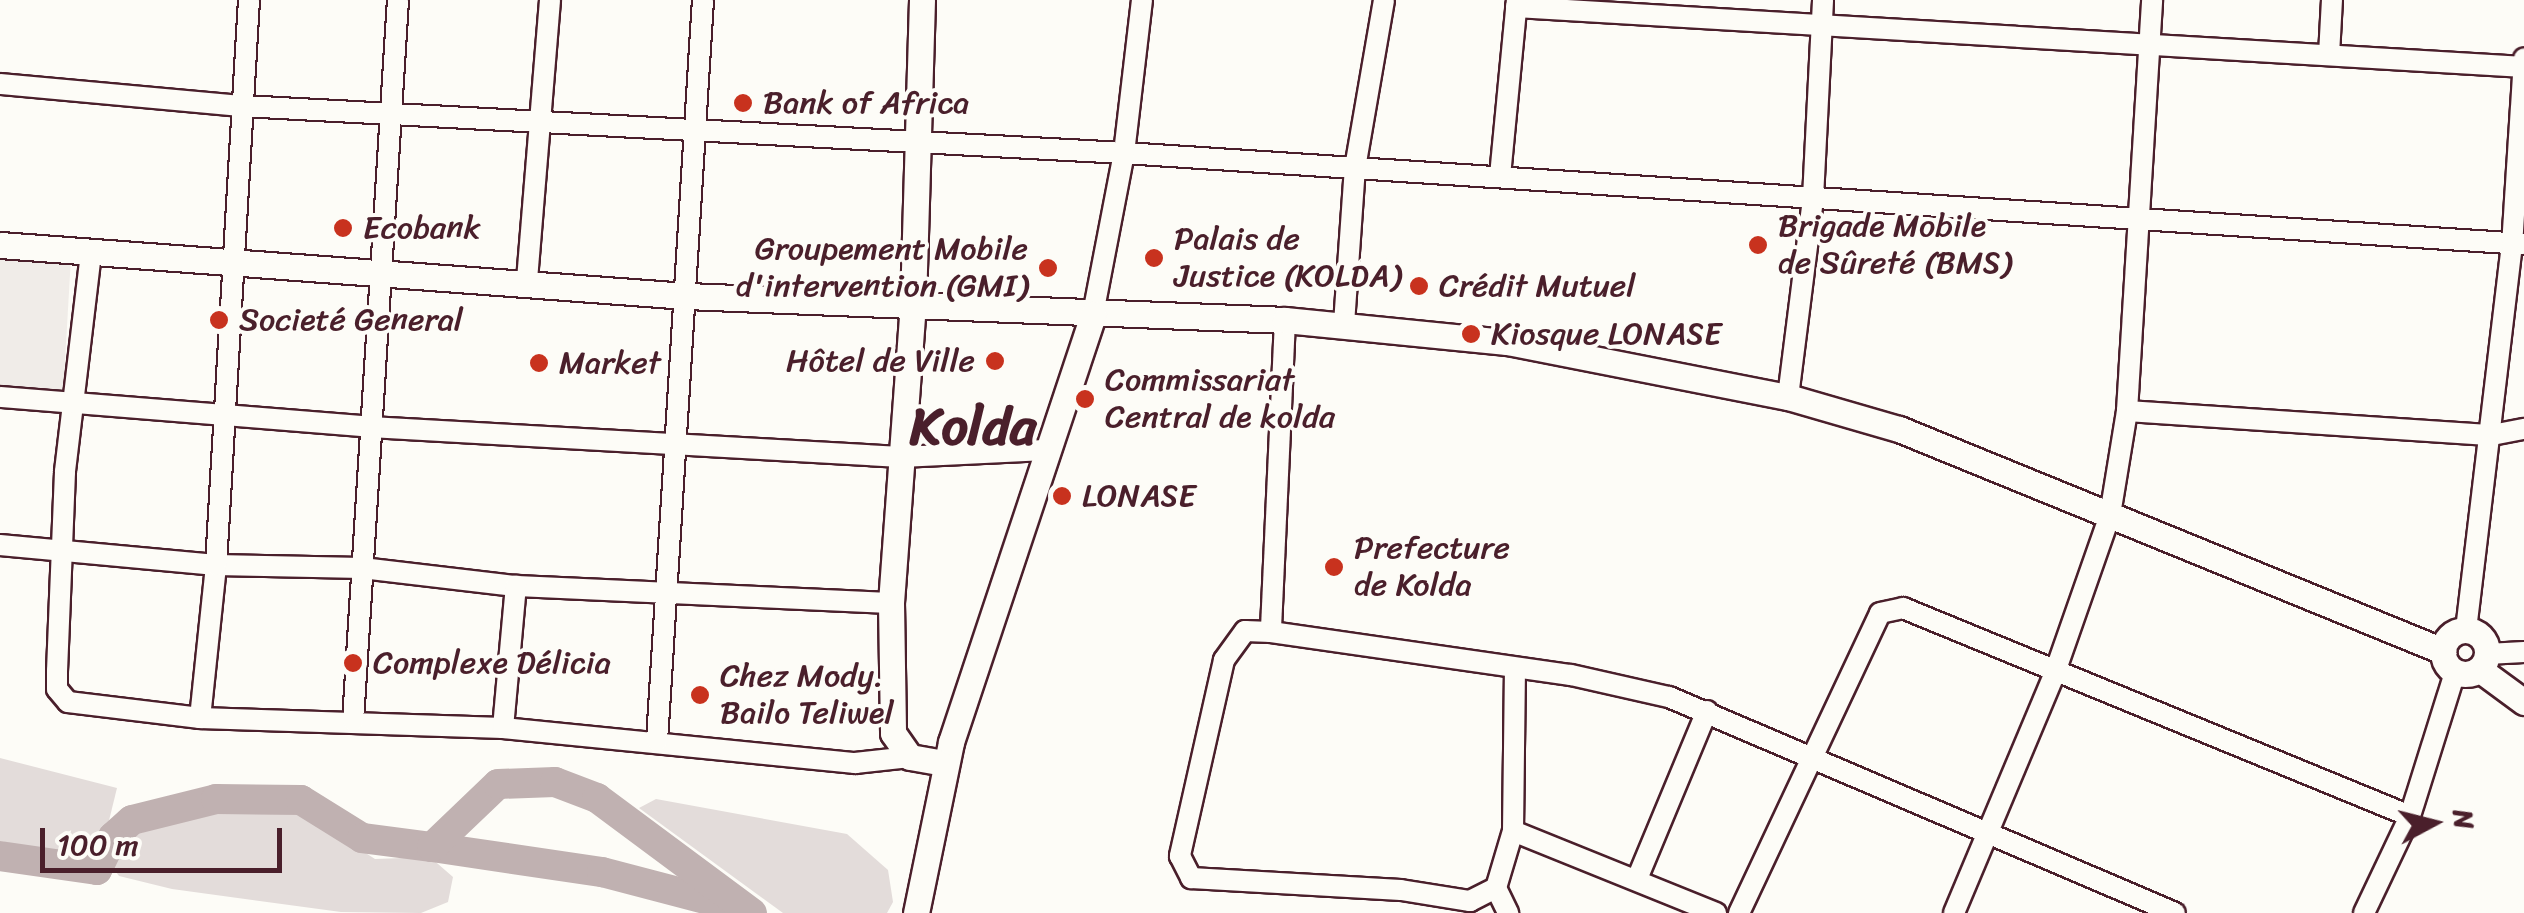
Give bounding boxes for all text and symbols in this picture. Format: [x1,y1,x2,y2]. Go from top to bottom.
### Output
place label: Bank of Africa [763,84,970,122]
marker: Bank of Africa [732,92,754,114]
place label: Brigade Mobile de Sûreté (BMS) [1778,208,2012,283]
place label: Ecobank [363,209,481,247]
marker: Ecobank [332,217,354,239]
place label: Palais de Justice (KOLDA) [1174,221,1401,296]
place label: Groupement Mobile d'intervention (GMI) [736,231,1028,306]
marker: Brigade Mobile de Sûreté (BMS) [1747,234,1769,256]
marker: Palais de Justice (KOLDA) [1143,247,1165,269]
marker: Groupement Mobile d'intervention (GMI) [1037,257,1059,279]
place label: Crédit Mutuel [1439,267,1634,305]
marker: Crédit Mutuel [1408,275,1430,297]
place label: Societé General [239,301,463,339]
marker: Societé General [208,309,230,331]
place label: Kiosque LONASE [1491,315,1721,353]
marker: Kiosque LONASE [1460,323,1482,345]
place label: Hôtel de Ville [784,342,975,380]
place label: Market [559,344,661,382]
marker: Hôtel de Ville [984,350,1006,372]
marker: Market [528,352,550,374]
place label: Commissariat Central de kolda [1105,362,1336,437]
marker: Commissariat Central de kolda [1074,388,1096,410]
district label: Kolda [910,397,1036,459]
place label: LONASE [1082,477,1196,515]
marker: LONASE [1051,485,1073,507]
place label: Prefecture de Kolda [1354,530,1510,605]
marker: Prefecture de Kolda [1323,556,1345,578]
place label: Complexe Délicia [373,644,611,682]
marker: Complexe Délicia [342,652,364,674]
place label: Chez Mody. Bailo Teliwel [720,658,894,733]
marker: Chez Mody. Bailo Teliwel [689,684,711,706]
north arrow [2384,773,2484,873]
text: N [2439,807,2490,832]
scale bar [45,808,288,870]
text: 100 m [57,818,139,872]

